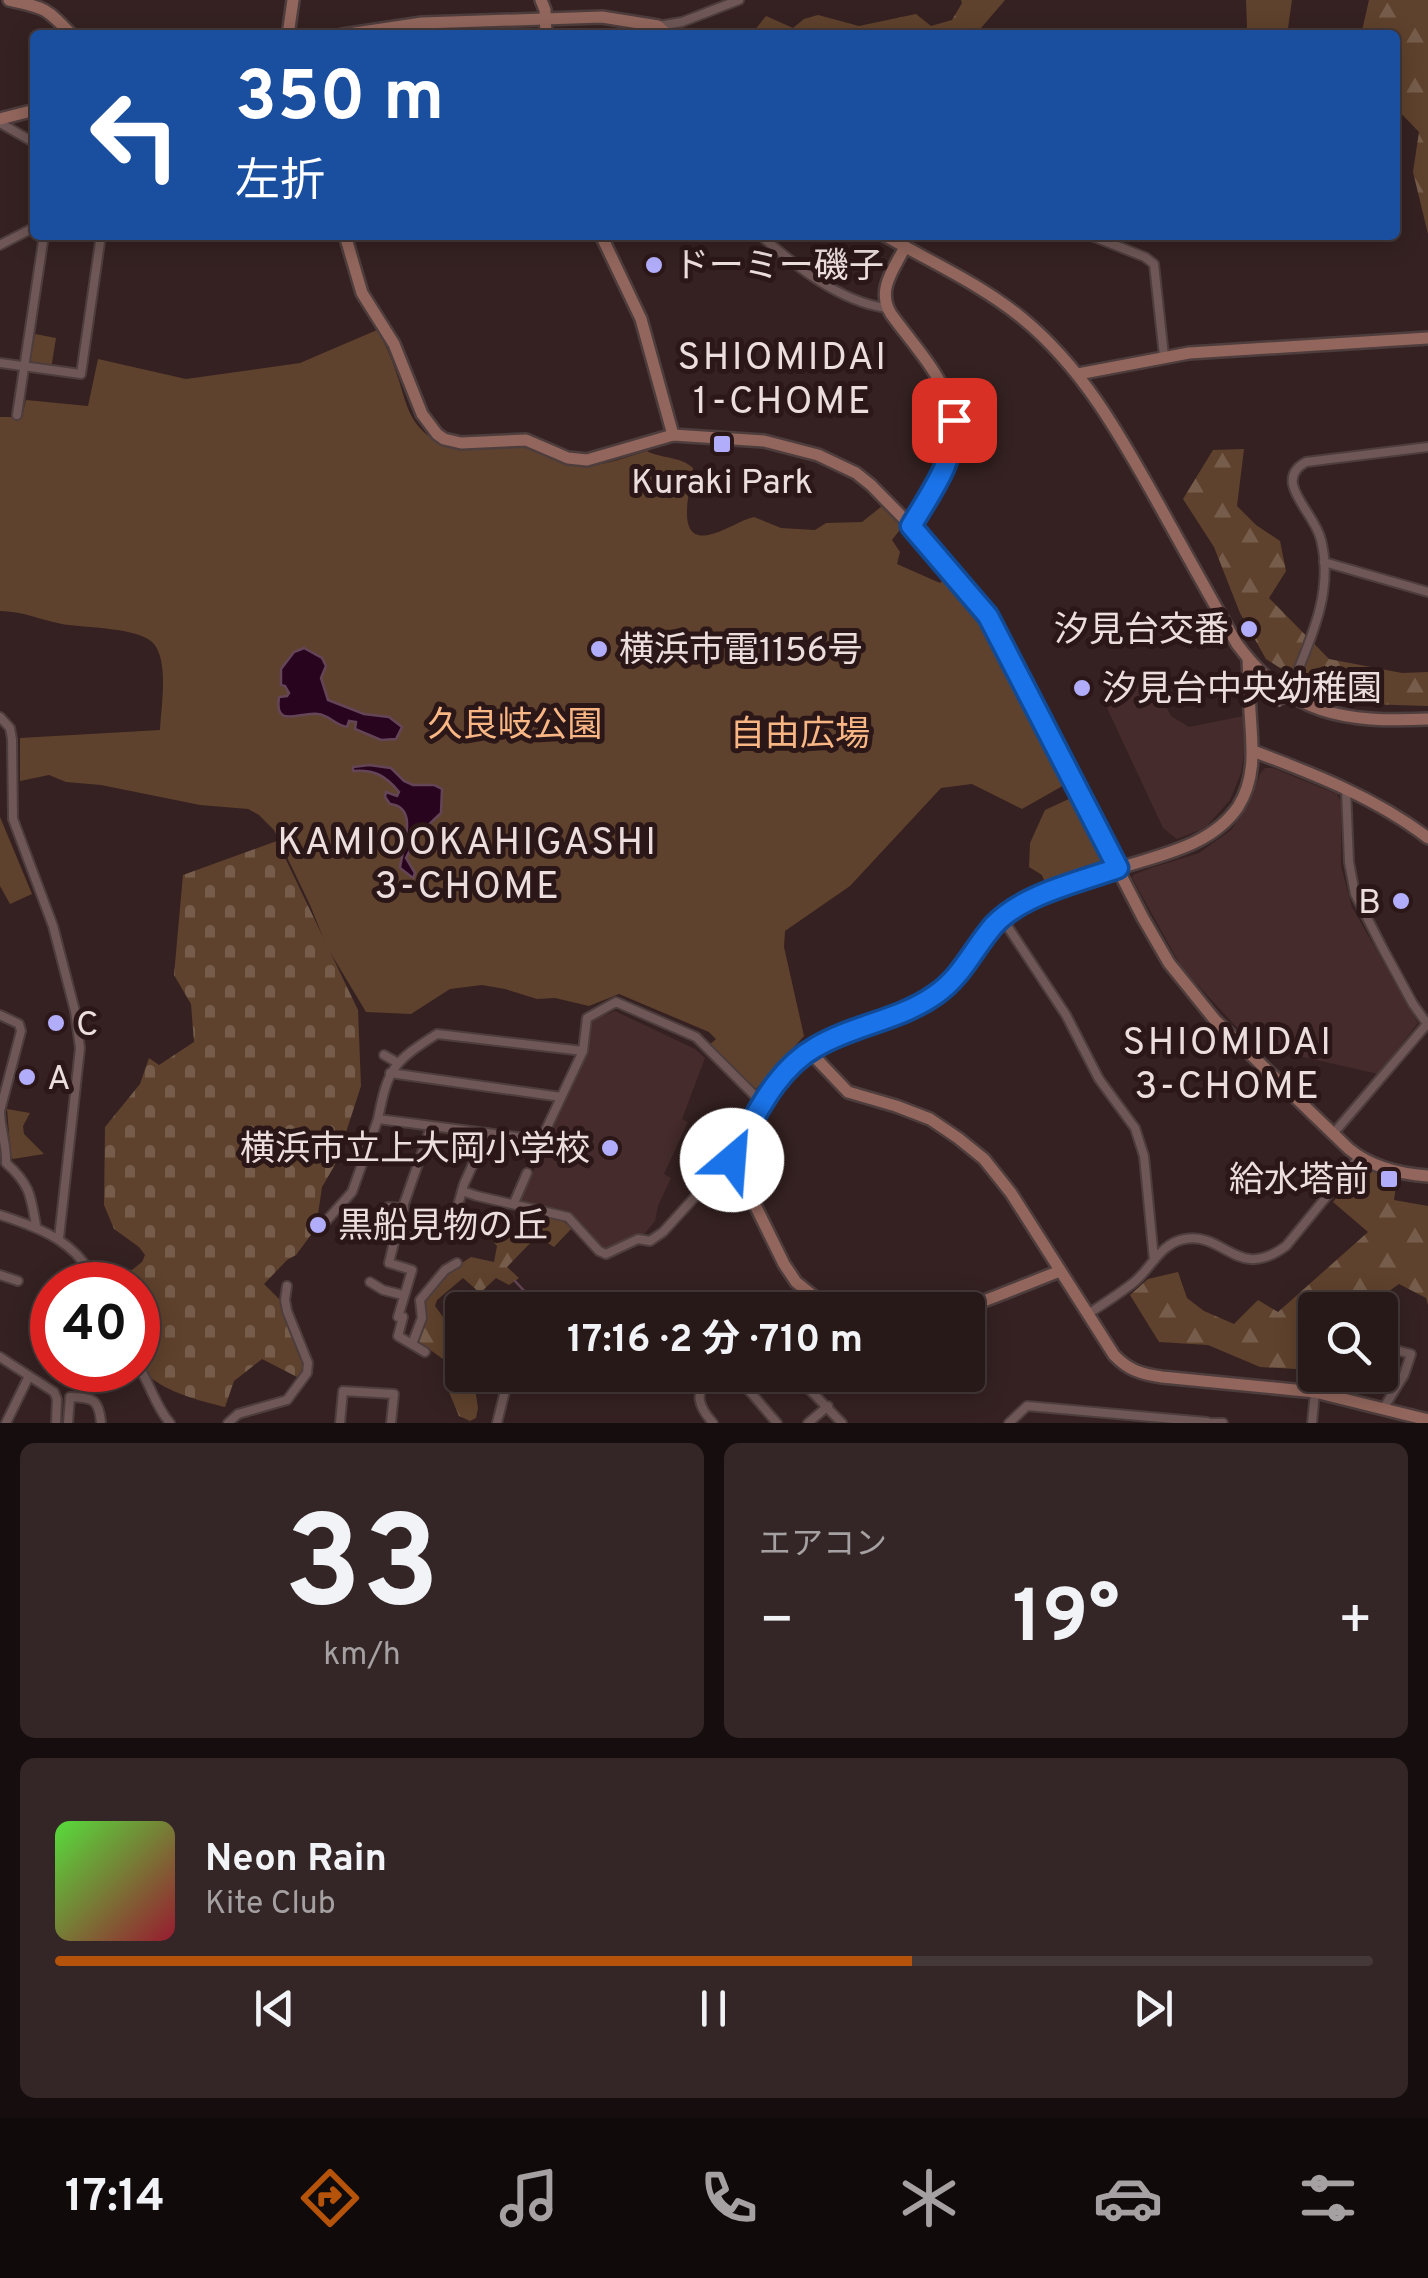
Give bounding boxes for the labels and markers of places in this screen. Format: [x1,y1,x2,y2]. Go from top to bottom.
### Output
place label: ドーミー磯子 [674,246,884,290]
marker: ドーミー磯子 [643,254,665,276]
pin [912,378,997,463]
marker: Kuraki Park [711,433,733,455]
place label: Kuraki Park [631,462,813,506]
place label: 汐見台交番 [1054,610,1229,654]
marker: 汐見台交番 [1238,618,1260,640]
place label: 横浜市電1156号 [619,630,863,674]
marker: 横浜市電1156号 [588,638,610,660]
place label: 汐見台中央幼稚園 [1102,669,1382,713]
marker: 汐見台中央幼稚園 [1071,677,1093,699]
place label: B [1358,882,1381,926]
marker: B [1390,890,1412,912]
place label: C [76,1004,99,1048]
marker: C [45,1012,67,1034]
place label: A [47,1058,71,1102]
marker: A [16,1066,38,1088]
place label: 横浜市立上大岡小学校 [240,1129,590,1173]
marker: 横浜市立上大岡小学校 [599,1137,621,1159]
place label: 給水塔前 [1229,1160,1369,1204]
marker: 給水塔前 [1378,1168,1400,1190]
place label: 黒船見物の丘 [338,1206,548,1250]
marker: 黒船見物の丘 [307,1214,329,1236]

